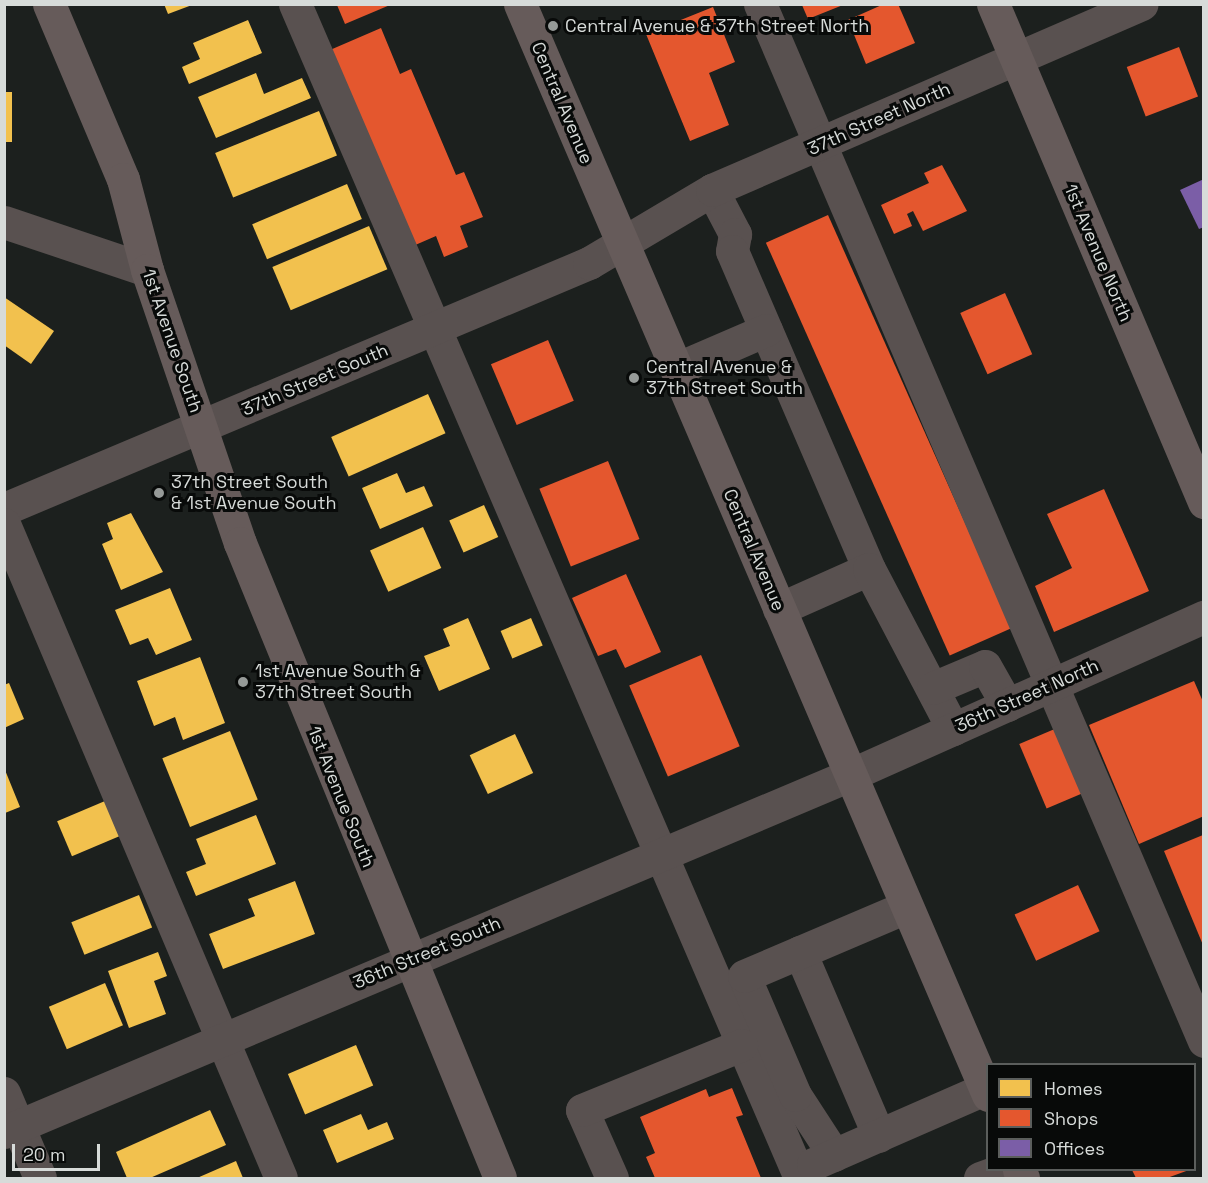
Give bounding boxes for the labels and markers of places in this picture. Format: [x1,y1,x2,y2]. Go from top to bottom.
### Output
place label: Central Avenue & 37th Street North [565,15,870,37]
marker: Central Avenue & 37th Street North [546,19,560,33]
place label: Central Avenue & 37th Street South [646,357,803,400]
marker: Central Avenue & 37th Street South [627,371,641,385]
place label: 37th Street South & 1st Avenue South [171,472,337,514]
marker: 37th Street South & 1st Avenue South [152,486,166,500]
place label: 1st Avenue South & 37th Street South [255,661,421,704]
marker: 1st Avenue South & 37th Street South [236,675,250,689]

